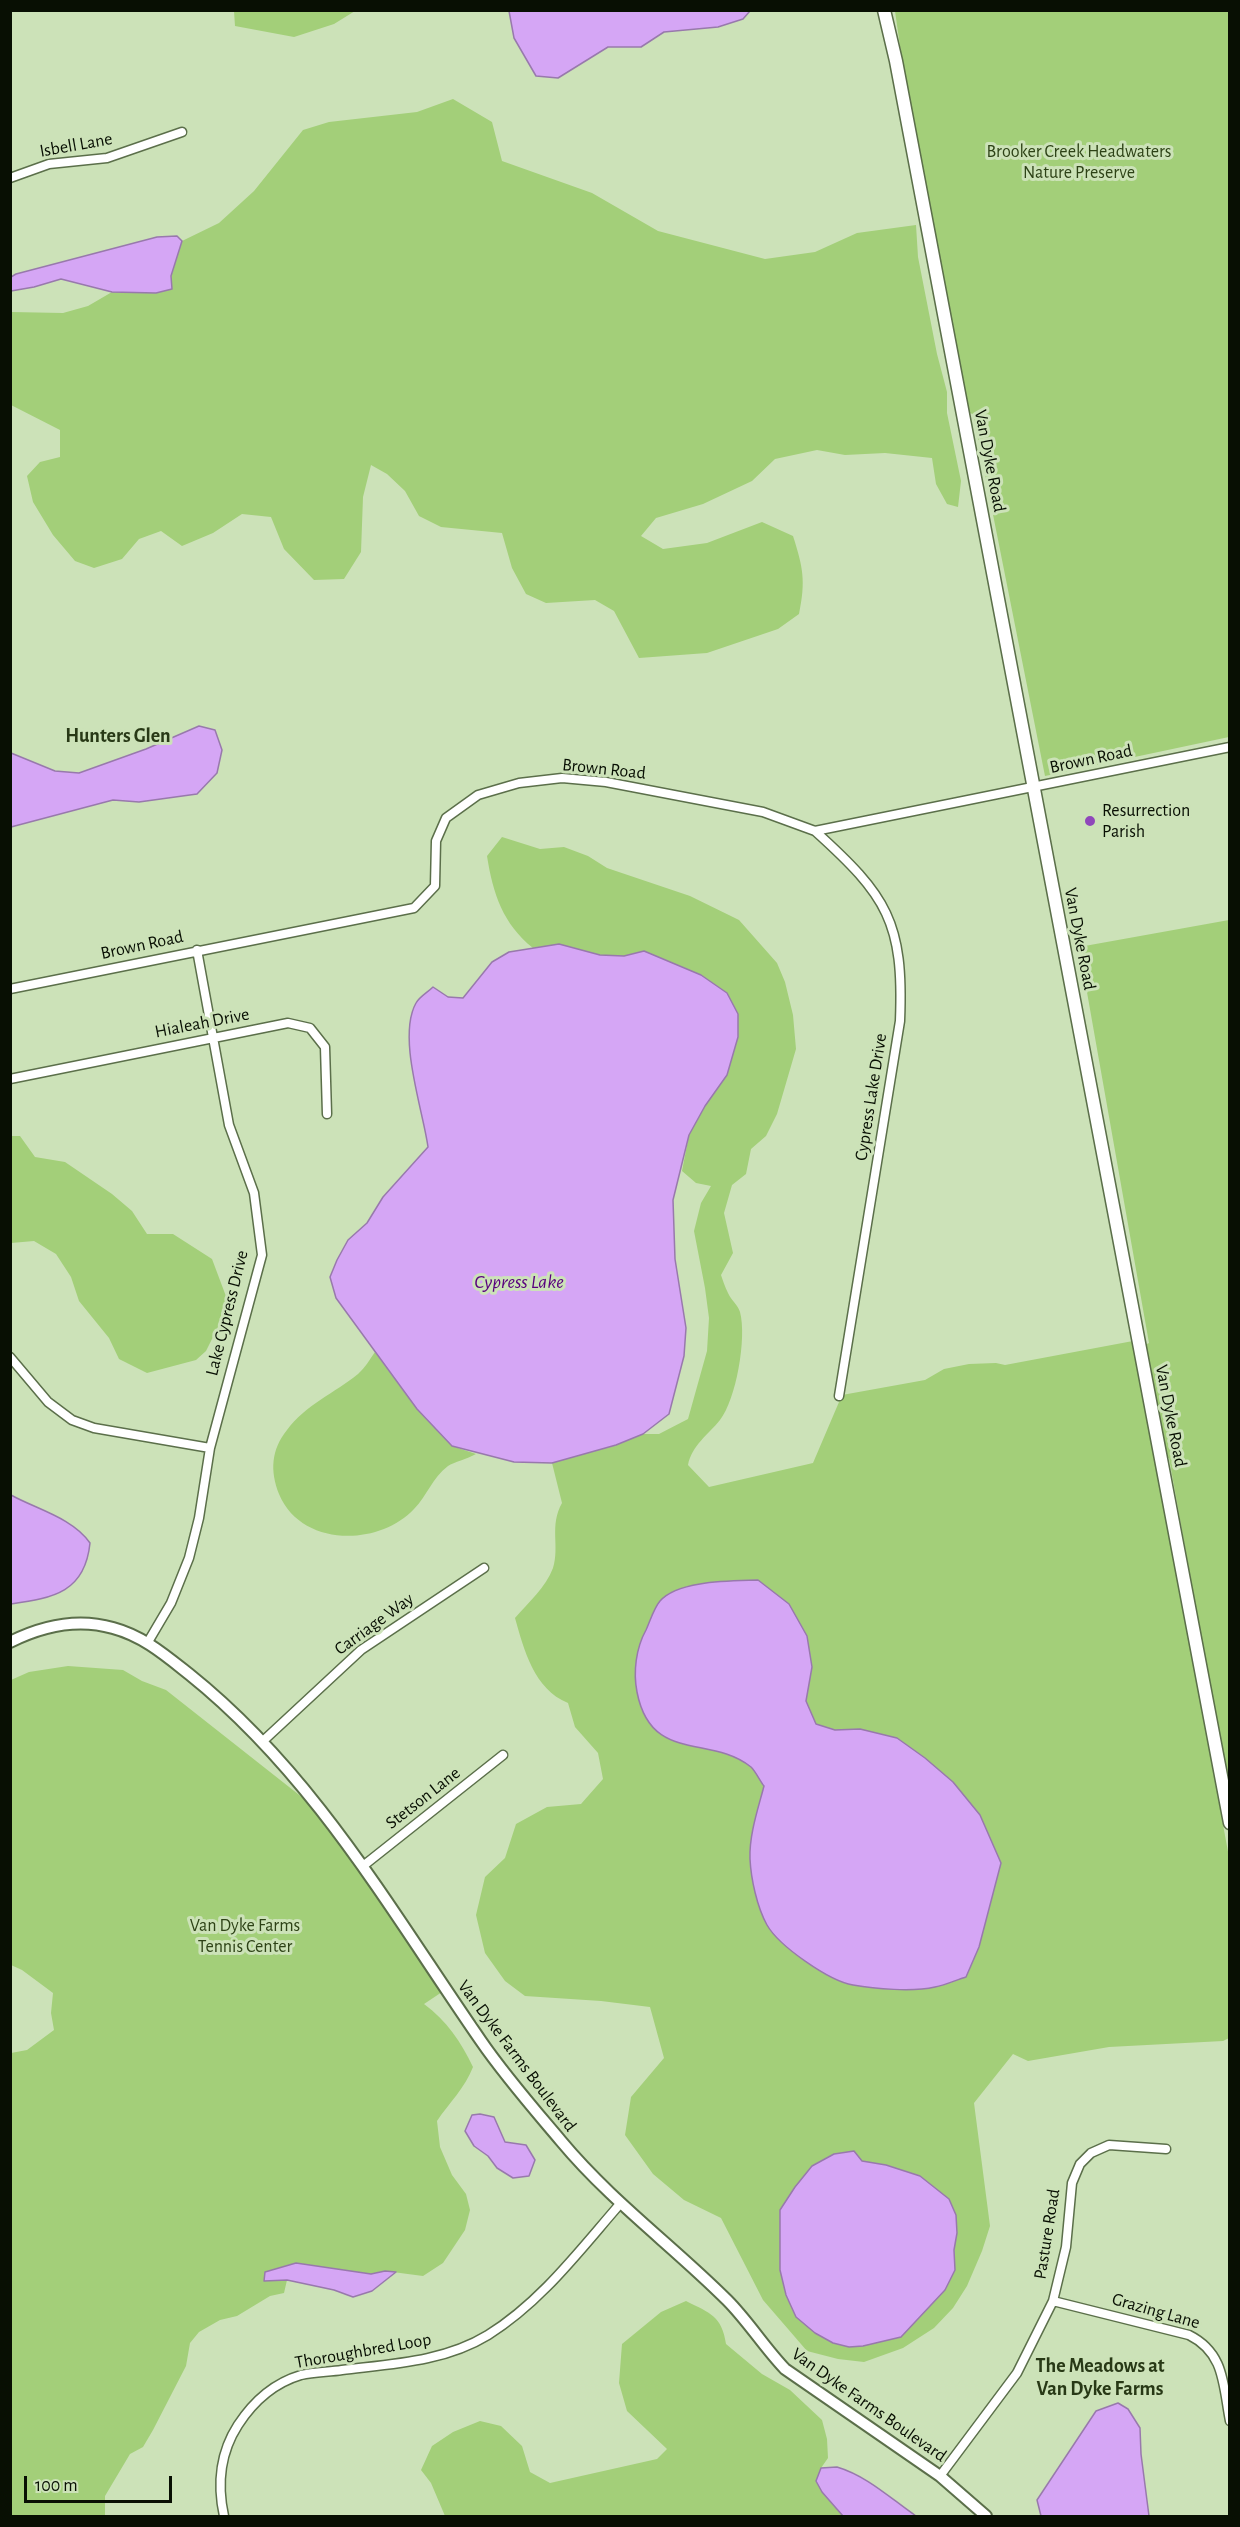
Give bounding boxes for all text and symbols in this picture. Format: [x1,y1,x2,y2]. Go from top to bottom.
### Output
street label: Isbell Lane [38,128,114,162]
park label: Brooker Creek Headwaters Nature Preserve [987,141,1171,184]
street label: Van Dyke Road [969,408,1011,514]
district label: Hunters Glen [65,724,171,748]
street label: Brown Road [1048,740,1134,778]
street label: Brown Road [561,754,647,784]
place label: Resurrection Parish [1102,800,1190,842]
marker: Resurrection Parish [1083,814,1097,828]
street label: Van Dyke Road [1059,886,1101,992]
street label: Brown Road [99,926,185,964]
street label: Hialeah Drive [153,1003,251,1043]
street label: Cypress Lake Drive [850,1032,892,1162]
street label: Lake Cypress Drive [201,1248,253,1378]
water label: Cypress Lake [474,1270,564,1294]
street label: Van Dyke Road [1150,1363,1192,1469]
street label: Carriage Way [330,1588,418,1660]
street label: Stetson Lane [381,1762,465,1834]
park label: Van Dyke Farms Tennis Center [190,1915,300,1958]
street label: Van Dyke Farms Boulevard [453,1976,581,2136]
street label: Pasture Road [1029,2187,1065,2281]
street label: Grazing Lane [1110,2288,1202,2334]
street label: Thoroughbred Loop [293,2328,433,2374]
street label: Van Dyke Farms Boulevard [787,2343,951,2467]
district label: The Meadows at Van Dyke Farms [1035,2354,1165,2401]
scale bar [27,2464,176,2502]
text: 100 m [35,2477,78,2495]

